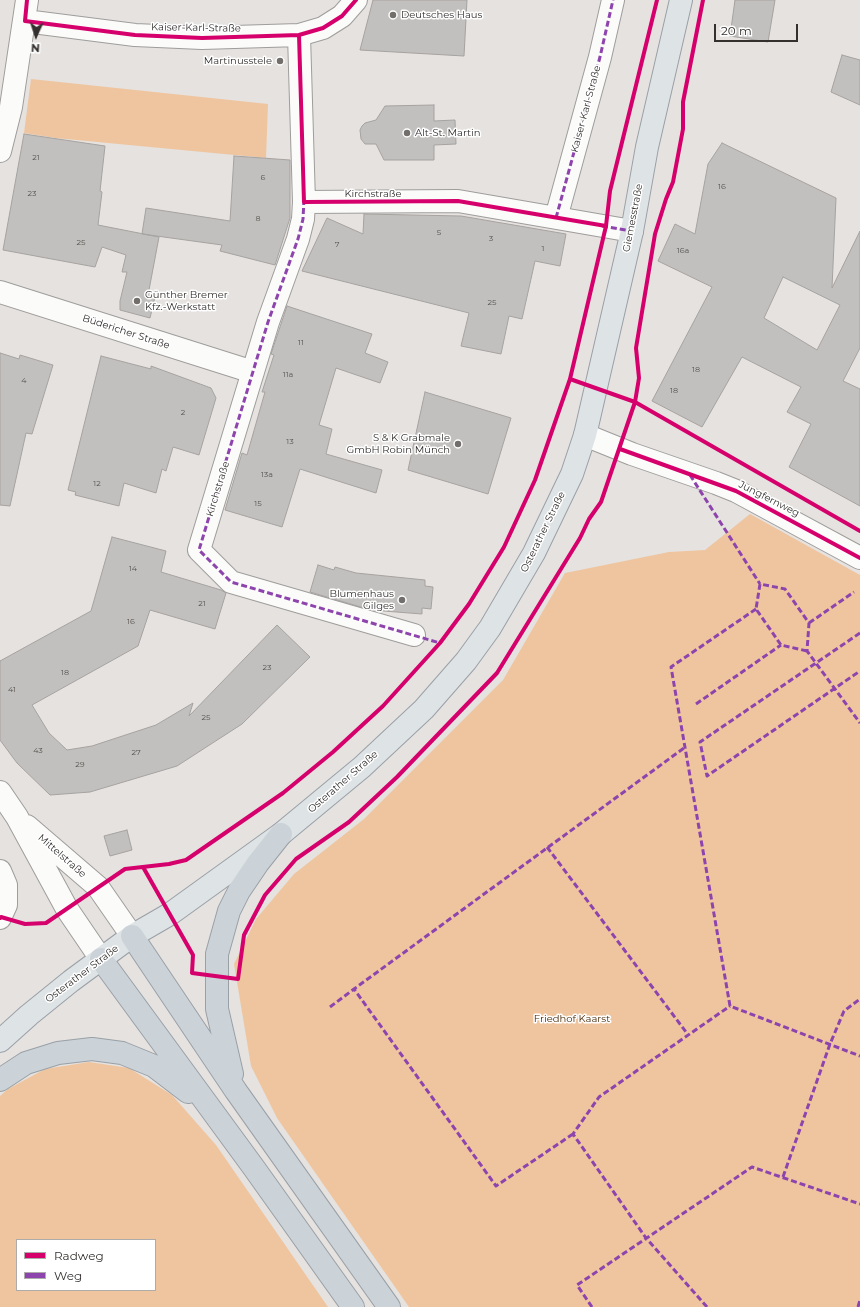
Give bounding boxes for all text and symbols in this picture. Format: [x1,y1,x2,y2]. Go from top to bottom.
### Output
place label: Deutsches Haus [401,9,482,21]
marker: Deutsches Haus [388,10,398,20]
north arrow [16,16,56,56]
scale bar [716,16,800,42]
street label: Kaiser-Karl-Straße [151,21,241,35]
text: 20 m [721,23,752,38]
text: N [31,41,40,55]
place label: Martinusstele [204,55,272,67]
marker: Martinusstele [275,56,285,66]
street label: Kaiser-Karl-Straße [569,64,603,154]
place label: Alt-St. Martin [415,127,481,139]
marker: Alt-St. Martin [402,128,412,138]
house number: 21 [32,153,40,163]
house number: 6 [261,173,265,183]
house number: 16 [718,182,726,192]
street label: Giemesstraße [621,183,645,253]
street label: Kirchstraße [344,188,402,200]
house number: 23 [27,189,37,199]
house number: 8 [255,214,261,224]
house number: 5 [437,228,441,238]
house number: 3 [489,234,493,244]
house number: 25 [76,238,86,248]
house number: 7 [335,240,339,250]
house number: 1 [542,244,544,254]
house number: 16a [677,246,689,256]
place label: Günther Bremer Kfz.-Werkstatt [145,289,228,312]
marker: Günther Bremer Kfz.-Werkstatt [132,296,142,306]
house number: 25 [487,298,497,308]
street label: Büdericher Straße [81,312,171,352]
house number: 11 [298,338,304,348]
house number: 18 [692,365,700,375]
house number: 11a [283,370,293,380]
house number: 4 [21,376,27,386]
house number: 18 [670,386,678,396]
house number: 2 [181,408,185,418]
place label: S & K Grabmale GmbH Robin Münch [346,432,450,456]
house number: 13 [286,437,294,447]
marker: S & K Grabmale GmbH Robin Münch [453,439,463,449]
street label: Kirchstraße [204,460,232,518]
house number: 13a [261,470,273,480]
street label: Jungfernweg [737,478,801,520]
house number: 12 [93,479,101,489]
street label: Osterather Straße [518,490,568,574]
house number: 15 [254,499,262,509]
house number: 14 [129,564,137,574]
place label: Blumenhaus Gilges [329,588,394,612]
marker: Blumenhaus Gilges [397,595,407,605]
house number: 21 [198,599,206,609]
house number: 16 [127,617,135,627]
house number: 23 [262,663,272,673]
house number: 18 [61,668,69,678]
house number: 41 [8,685,16,695]
house number: 25 [201,713,211,723]
house number: 43 [33,746,43,756]
house number: 27 [131,748,141,758]
street label: Osterather Straße [306,748,380,816]
house number: 29 [75,760,85,770]
street label: Mittelstraße [35,832,89,880]
street label: Osterather Straße [43,943,121,1005]
park label: Friedhof Kaarst [534,1013,610,1025]
legend [16,1239,156,1291]
text: Radweg [54,1248,104,1263]
text: Weg [54,1268,82,1283]

